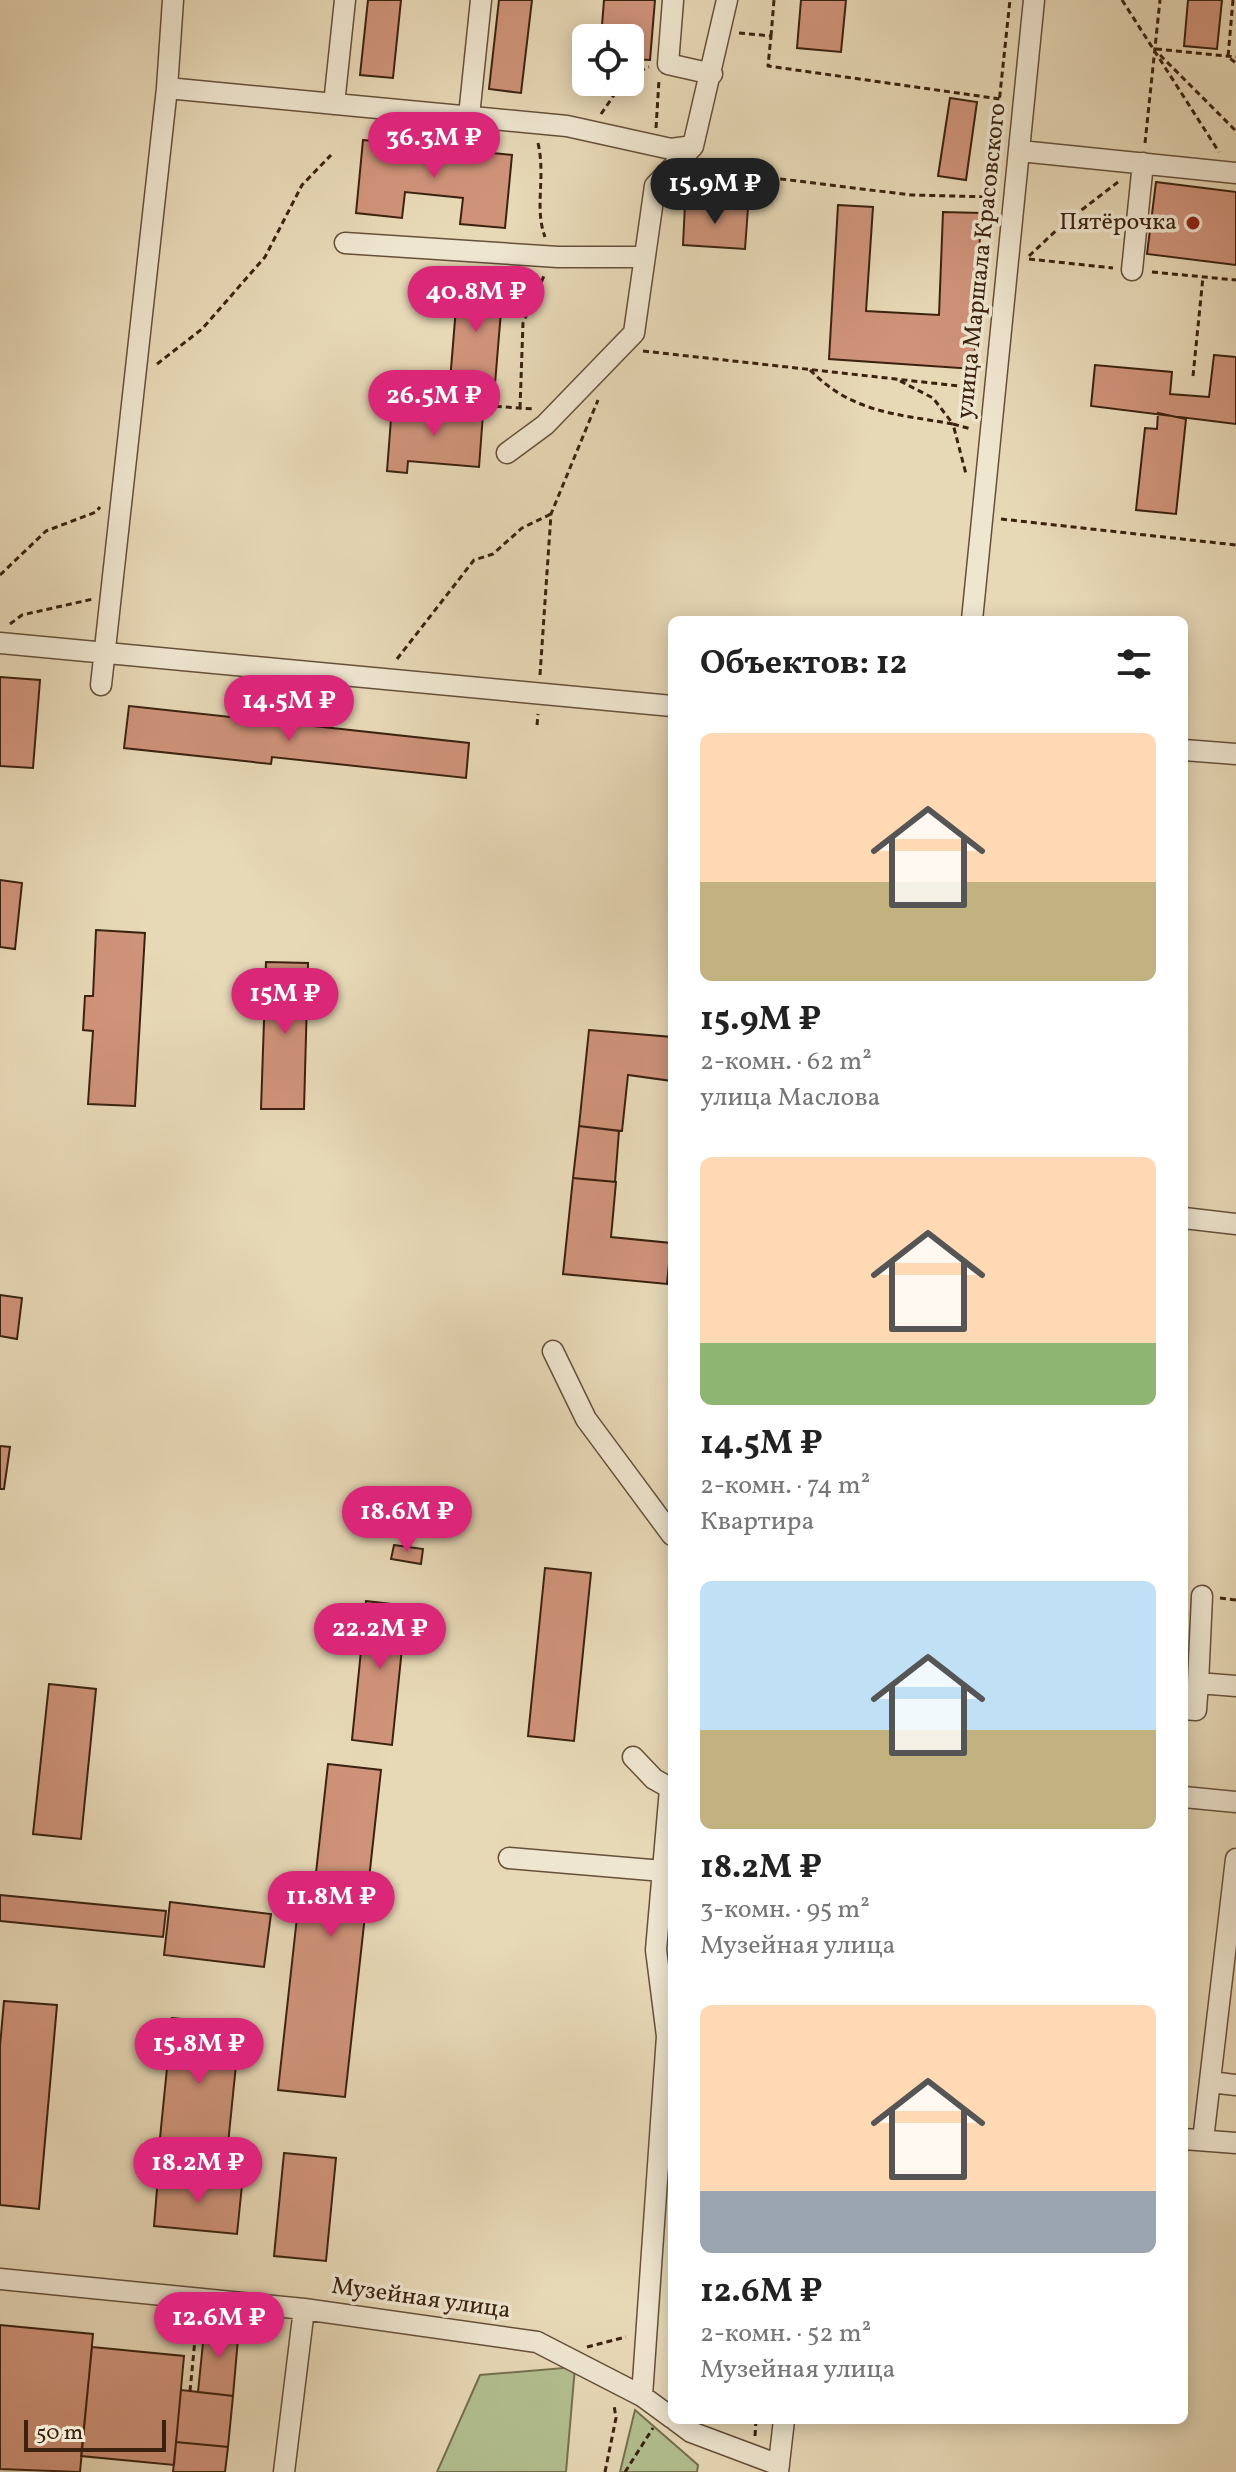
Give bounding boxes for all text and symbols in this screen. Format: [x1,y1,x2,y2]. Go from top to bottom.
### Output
map controls [572,24,644,96]
button: locate [572,24,644,96]
street label: улица Маршала Красовского [949,101,1015,421]
pin: 36.3M ₽ [360,112,508,180]
text: 36.3M ₽ [386,120,482,156]
pin: 15.9M ₽ [641,158,789,226]
text: 15.9M ₽ [669,166,761,202]
place label: Пятёрочка [1059,206,1177,240]
marker: Пятёрочка [1184,214,1202,232]
pin: 40.8M ₽ [402,266,550,334]
text: 40.8M ₽ [426,274,526,310]
pin: 26.5M ₽ [360,370,508,438]
text: 26.5M ₽ [386,378,482,414]
text: Объектов: 12 [700,641,907,688]
icon: filters [1112,642,1156,686]
pin: 14.5M ₽ [215,675,363,743]
text: 14.5M ₽ [242,683,336,719]
icon: home [856,785,1000,929]
pin: 15M ₽ [229,968,341,1036]
text: 15M ₽ [249,976,321,1012]
text: 15.9M ₽ [700,997,821,1044]
text: 2-комн. · 62 m² [700,1044,872,1080]
text: улица Маслова [700,1080,881,1116]
icon: home [856,1209,1000,1353]
text: 14.5M ₽ [700,1421,823,1468]
text: 2-комн. · 74 m² [700,1468,870,1504]
pin: 18.6M ₽ [333,1486,481,1554]
text: 18.6M ₽ [360,1494,454,1530]
text: Квартира [700,1504,814,1540]
pin: 22.2M ₽ [306,1603,454,1671]
text: 22.2M ₽ [332,1611,428,1647]
icon: home [856,1633,1000,1777]
text: 18.2M ₽ [700,1845,822,1892]
pin: 11.8M ₽ [257,1871,405,1939]
text: 11.8M ₽ [286,1879,376,1915]
text: 3-комн. · 95 m² [700,1892,870,1928]
text: Музейная улица [700,1928,896,1964]
pin: 15.8M ₽ [125,2018,273,2086]
text: 15.8M ₽ [153,2026,245,2062]
icon: home [856,2057,1000,2201]
pin: 18.2M ₽ [124,2137,272,2205]
text: 18.2M ₽ [151,2145,245,2181]
text: 12.6M ₽ [700,2269,823,2316]
street label: Музейная улица [329,2270,513,2328]
pin: 12.6M ₽ [145,2292,293,2360]
text: 12.6M ₽ [172,2300,266,2336]
text: 2-комн. · 52 m² [700,2316,871,2352]
text: Музейная улица [700,2352,896,2388]
scale bar [24,2416,166,2452]
text: 50 m [36,2418,83,2449]

